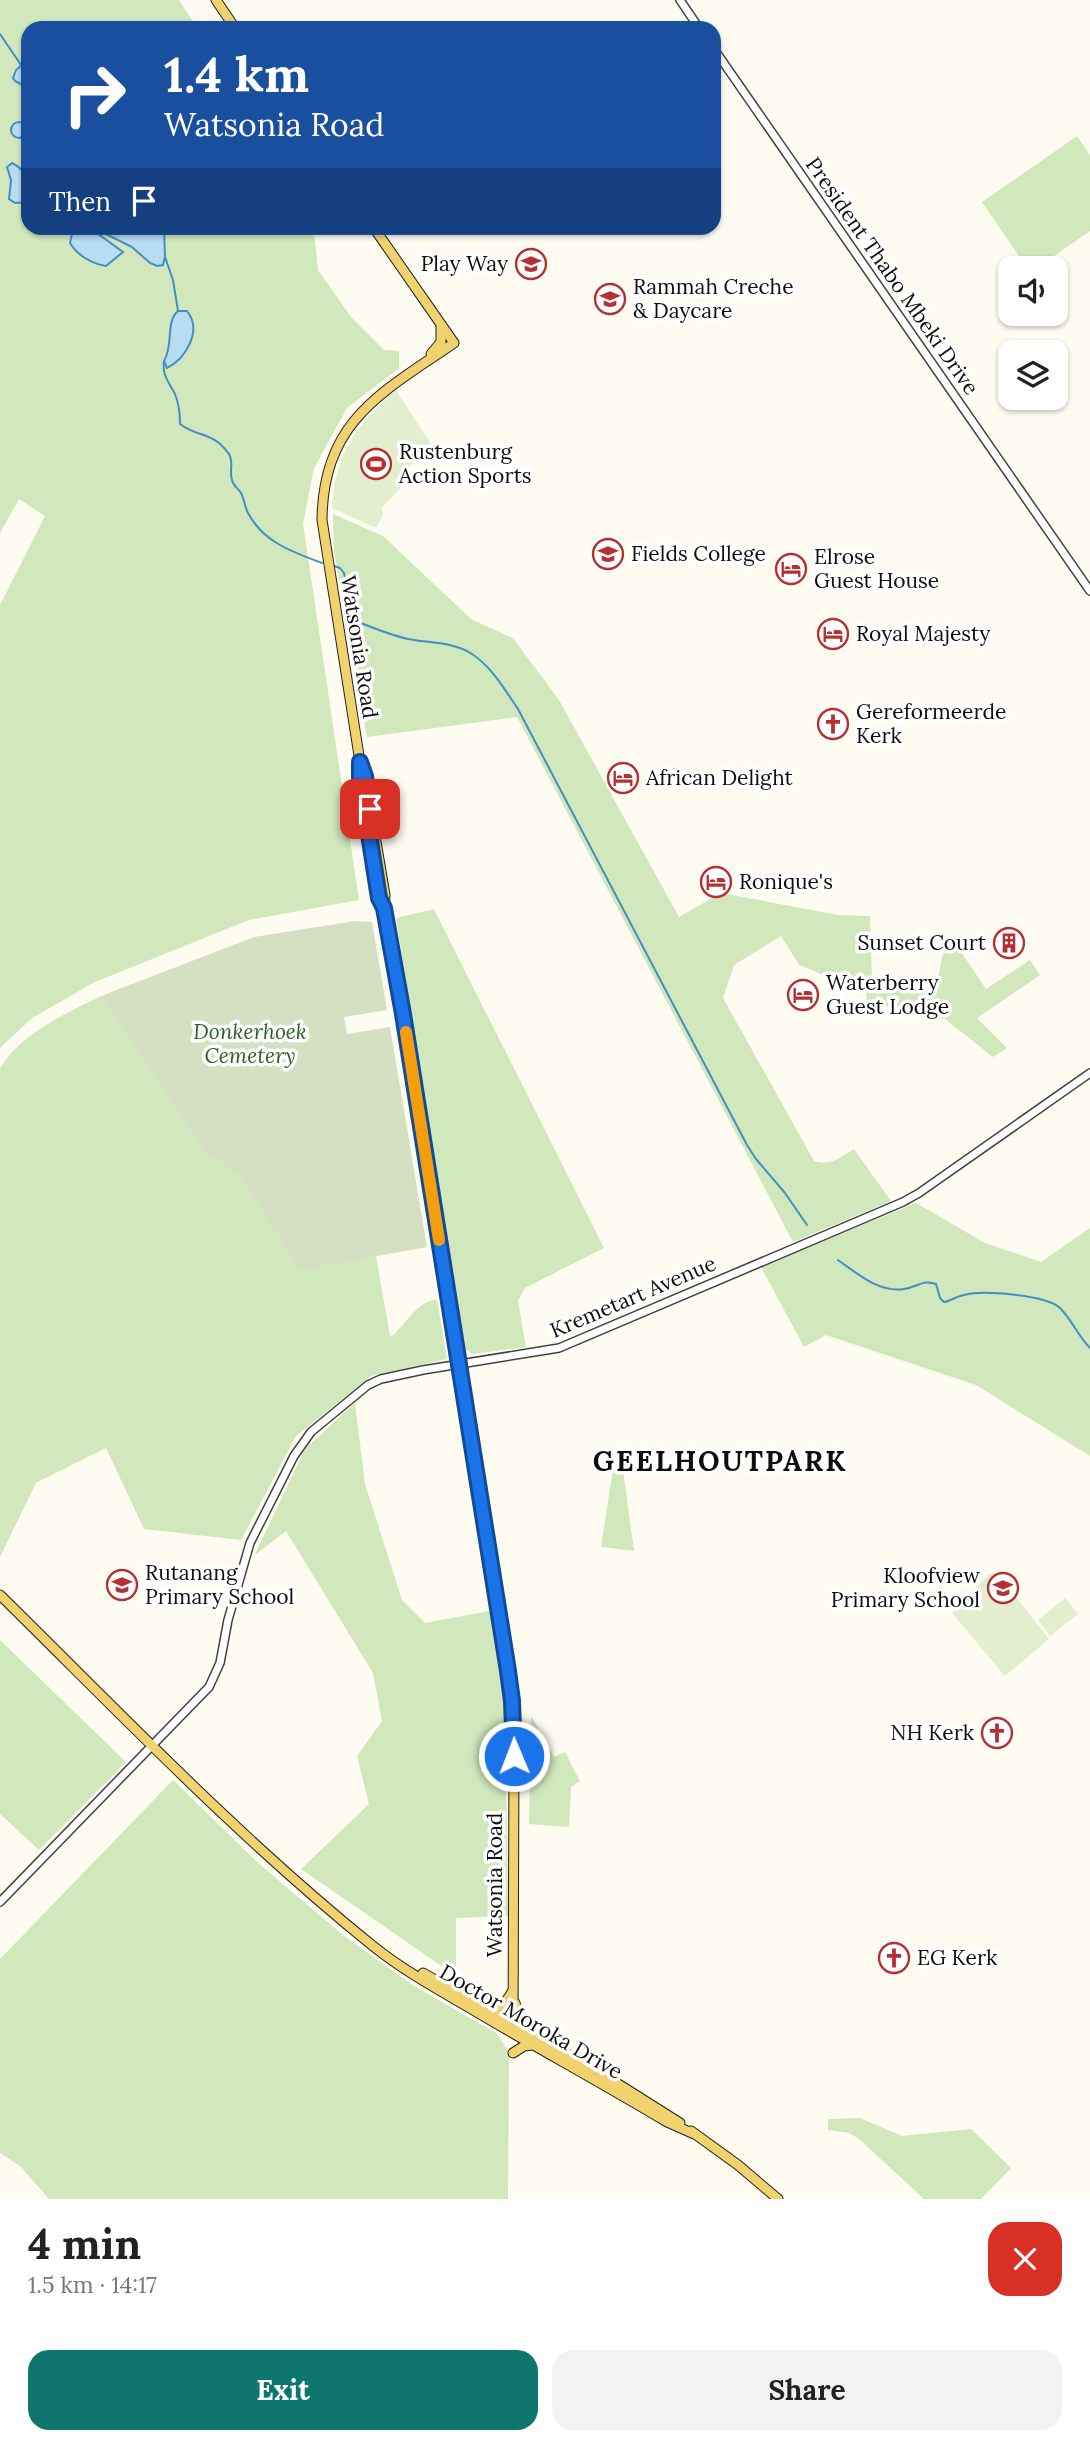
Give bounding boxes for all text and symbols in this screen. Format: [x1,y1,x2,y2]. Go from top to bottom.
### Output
text: 1.4 km [164,43,309,105]
icon: right [49,49,140,140]
text: Watsonia Road [164,104,384,145]
street label: President Thabo Mbeki Drive [800,152,985,400]
icon: arrive [125,182,163,220]
text: Then [49,185,111,218]
school or university icon: Play Way [514,247,548,281]
place label: Play Way [421,250,508,277]
map controls [998,256,1068,410]
button: sound [998,256,1068,326]
place label: Rammah Creche & Daycare [633,273,794,324]
school or university icon: Rammah Creche & Daycare [593,282,627,316]
button: layers [998,340,1068,410]
place label: Rustenburg Action Sports [398,438,532,489]
sports icon: Rustenburg Action Sports [359,447,393,481]
school or university icon: Fields College [591,537,625,571]
place label: Fields College [631,540,766,567]
place label: Elrose Guest House [814,543,939,594]
hotel icon: Elrose Guest House [774,552,808,586]
street label: Watsonia Road [335,573,384,720]
hotel icon: Royal Majesty [816,617,850,651]
place label: Royal Majesty [856,620,990,647]
place label: Gereformeerde Kerk [856,698,1006,749]
church icon: Gereformeerde Kerk [816,707,850,741]
hotel icon: African Delight [606,761,640,795]
place label: African Delight [645,764,794,791]
pin [340,779,400,839]
icon: arrive [351,790,389,828]
hotel icon: Ronique's [699,865,733,899]
place label: Ronique's [739,868,833,895]
building icon: Sunset Court [992,926,1026,960]
place label: Sunset Court [857,929,987,956]
place label: Waterberry Guest Lodge [826,969,949,1020]
hotel icon: Waterberry Guest Lodge [786,978,820,1012]
park label: Donkerhoek Cemetery [193,1018,307,1069]
street label: Kremetart Avenue [546,1249,720,1344]
district label: GEELHOUTPARK [593,1443,847,1479]
place label: Rutanang Primary School [145,1559,294,1610]
place label: Kloofview Primary School [831,1562,980,1613]
school or university icon: Rutanang Primary School [105,1568,139,1602]
school or university icon: Kloofview Primary School [986,1571,1020,1605]
church icon: NH Kerk [980,1716,1014,1750]
position arrow [477,1719,551,1793]
place label: NH Kerk [890,1719,975,1746]
street label: Watsonia Road [481,1813,508,1957]
church icon: EG Kerk [877,1941,911,1975]
place label: EG Kerk [917,1944,998,1971]
street label: Doctor Moroka Drive [435,1958,628,2085]
text: 4 min [28,2217,141,2271]
button: close [988,2222,1062,2296]
text: 1.5 km · 14:17 [28,2270,157,2299]
button: Exit [28,2350,538,2430]
button: Share [552,2350,1062,2430]

